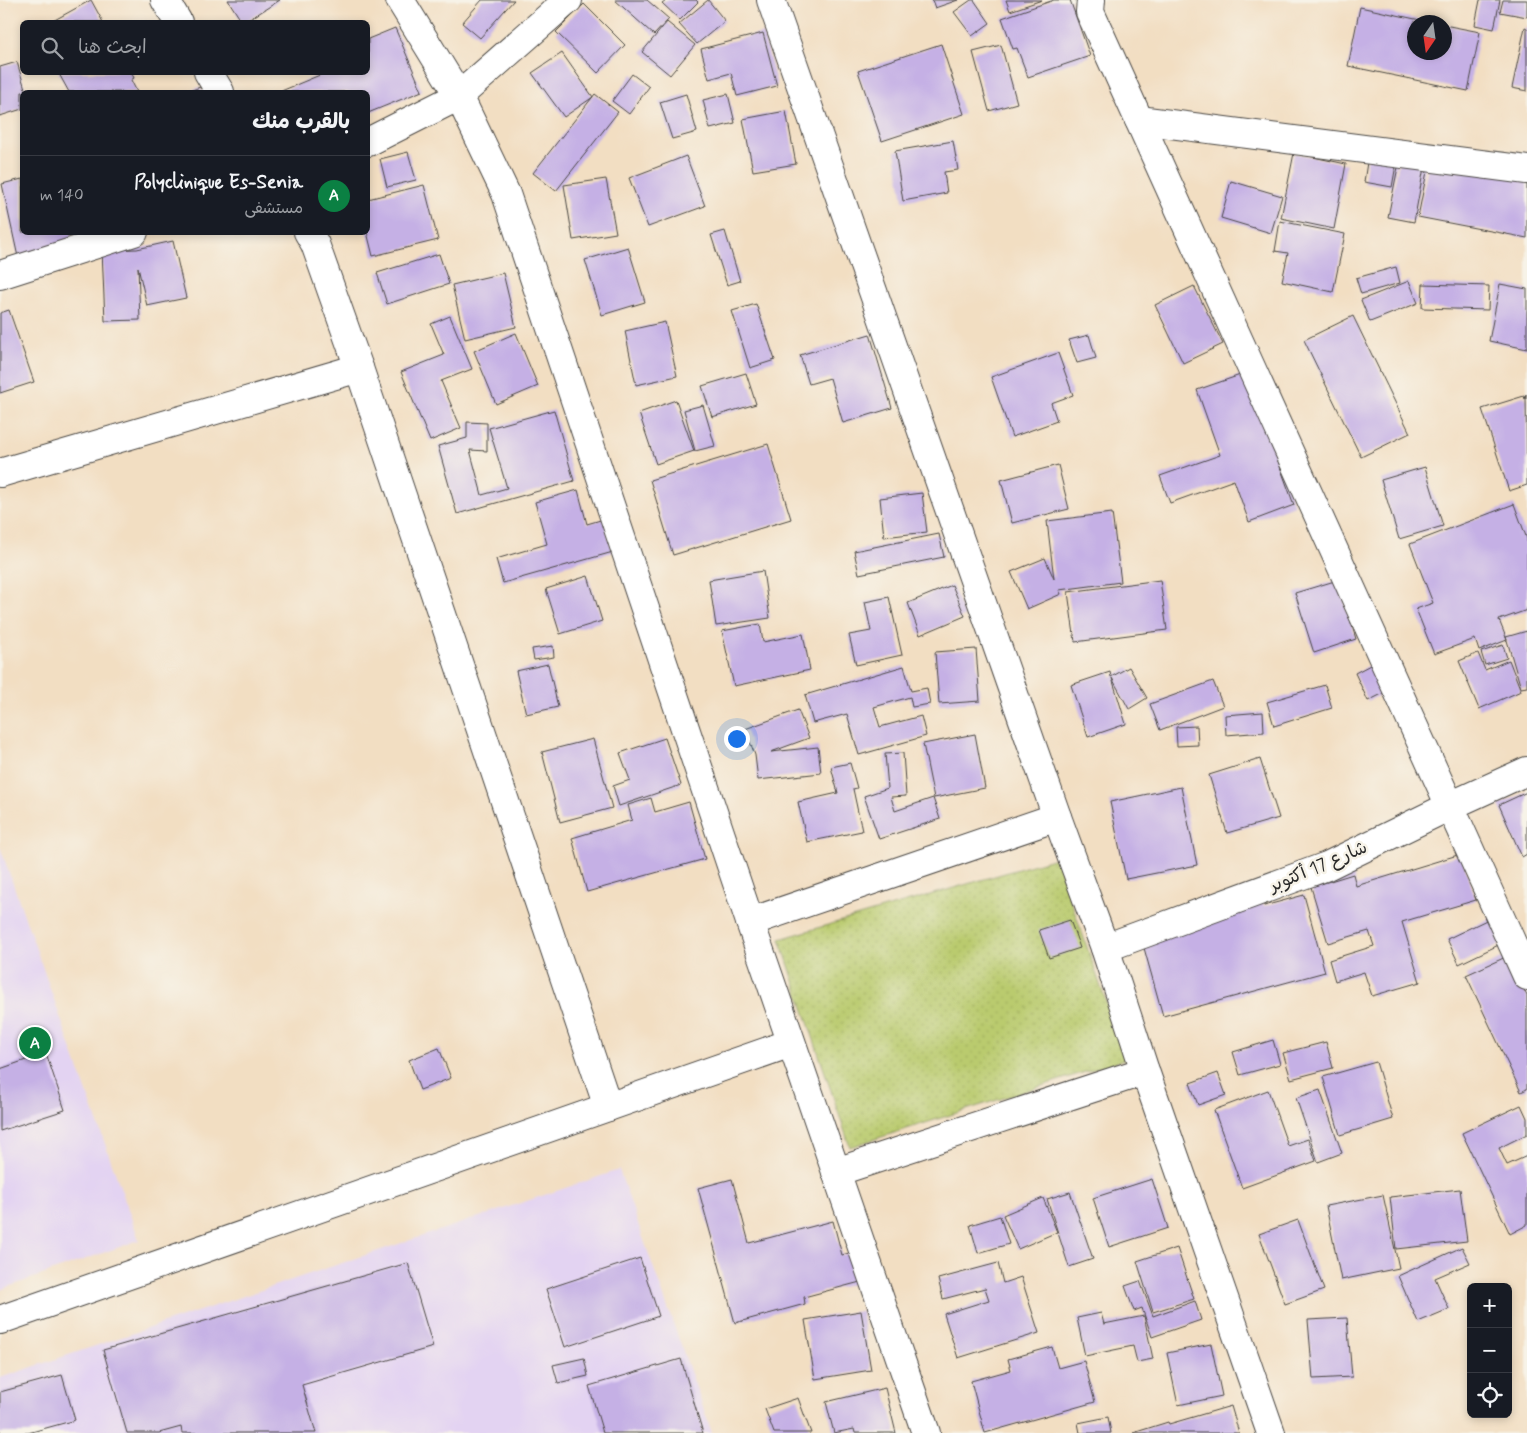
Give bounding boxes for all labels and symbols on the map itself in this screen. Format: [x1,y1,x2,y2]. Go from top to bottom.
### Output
north arrow [1407,15,1452,60]
your location [724,726,750,752]
street label: شارع 17 أكتوبر [1264,836,1371,899]
pin: A [19,1024,51,1062]

